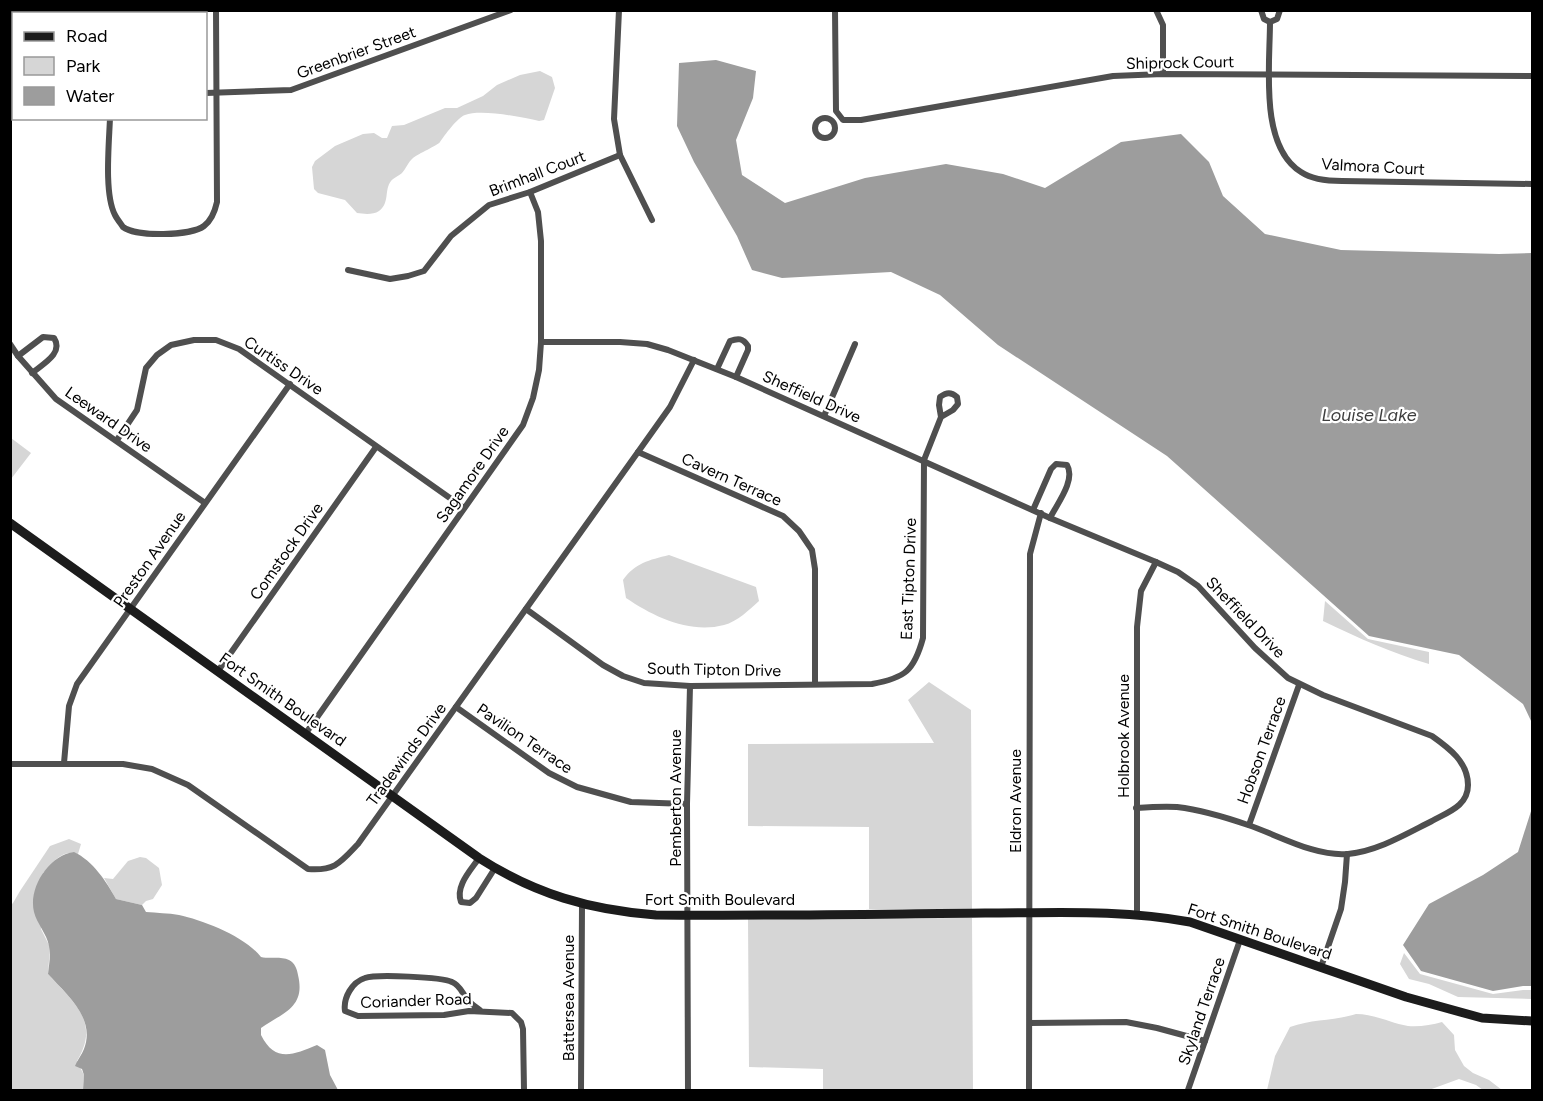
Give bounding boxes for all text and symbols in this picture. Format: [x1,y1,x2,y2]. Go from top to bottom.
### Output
legend [12,12,207,120]
street label: Greenbrier Street [294,22,418,83]
text: Road [66,25,107,47]
street label: Shiprock Court [1126,52,1234,73]
text: Park [66,55,101,77]
text: Water [66,85,114,107]
street label: Brimhall Court [486,146,588,201]
street label: Valmora Court [1321,154,1425,179]
street label: Curtiss Drive [240,332,327,399]
street label: Sheffield Drive [760,366,864,427]
street label: Leeward Drive [62,382,156,457]
water label: Louise Lake [1321,404,1417,426]
street label: Sagamore Drive [432,422,513,526]
street label: Cavern Terrace [679,449,785,510]
street label: Comstock Drive [246,499,327,604]
street label: Preston Avenue [109,507,190,611]
street label: East Tipton Drive [897,517,920,640]
street label: Sheffield Drive [1202,573,1289,662]
street label: Fort Smith Boulevard [216,648,350,750]
street label: South Tipton Drive [647,659,781,680]
street label: Holbrook Avenue [1114,674,1133,798]
street label: Hobson Terrace [1233,693,1290,807]
street label: Tradewinds Drive [363,699,450,809]
street label: Pavilion Terrace [473,699,576,778]
street label: Pemberton Avenue [666,729,685,867]
street label: Eldron Avenue [1006,749,1025,853]
street label: Fort Smith Boulevard [645,890,795,909]
street label: Fort Smith Boulevard [1185,899,1334,964]
street label: Battersea Avenue [559,934,578,1061]
street label: Skyland Terrace [1174,954,1229,1068]
street label: Coriander Road [360,989,472,1012]

